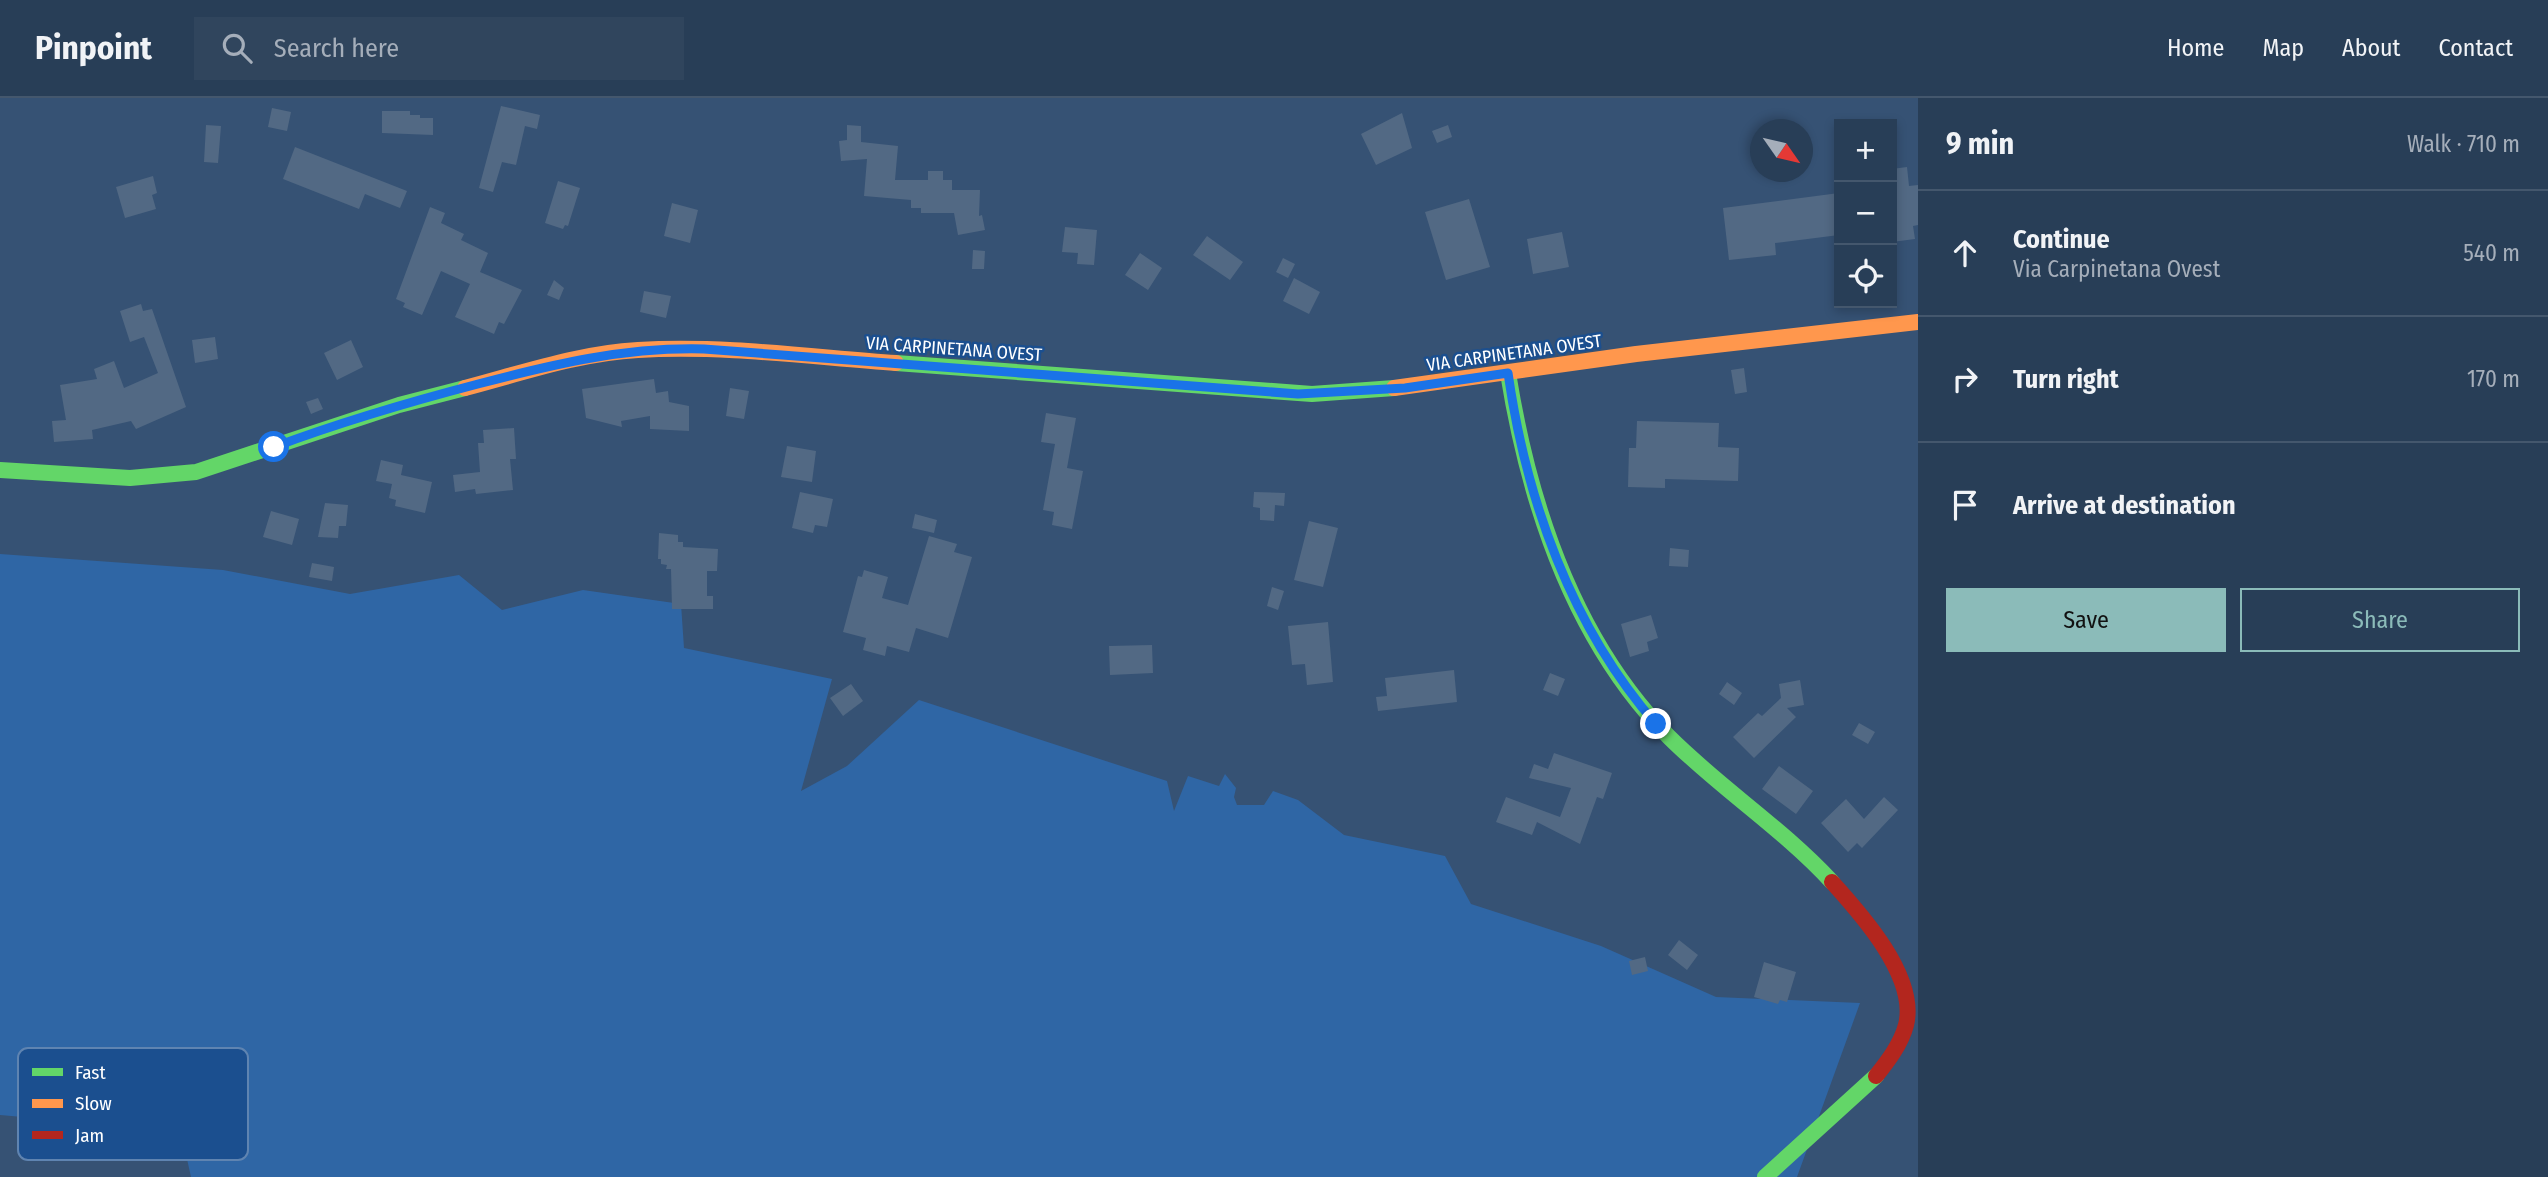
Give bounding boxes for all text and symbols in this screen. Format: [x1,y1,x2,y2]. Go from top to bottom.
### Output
search box [194,17,684,80]
text: Pinpoint [35,28,152,68]
icon: search [218,29,256,67]
text: Search here [274,33,399,64]
text: Home [2167,34,2224,62]
text: Map [2262,34,2304,62]
text: About [2342,34,2400,62]
text: Contact [2438,34,2513,62]
north arrow [1750,119,1813,182]
map controls [1834,119,1897,308]
button: + [1834,119,1897,182]
text: 9 min [1946,126,2014,162]
text: Walk · 710 m [2407,130,2520,158]
button: − [1834,182,1897,245]
text: Continue [2013,224,2110,255]
icon: ahead [1946,234,1984,272]
text: 540 m [2463,239,2520,267]
button: locate [1834,245,1897,308]
text: Via Carpinetana Ovest [2013,255,2220,283]
street label: VIA CARPINETANA OVEST [1425,330,1604,376]
street label: VIA CARPINETANA OVEST [865,332,1043,366]
icon: right [1946,360,1984,398]
text: Turn right [2013,364,2119,395]
text: 170 m [2467,365,2520,393]
route start [258,431,289,462]
icon: arrive [1946,486,1984,524]
text: Arrive at destination [2013,490,2236,521]
button: Save [1946,588,2226,652]
button: Share [2240,588,2520,652]
route end [1640,708,1671,739]
legend [18,1048,248,1160]
text: Fast [75,1061,106,1084]
text: Slow [75,1092,112,1115]
text: Jam [75,1124,104,1147]

